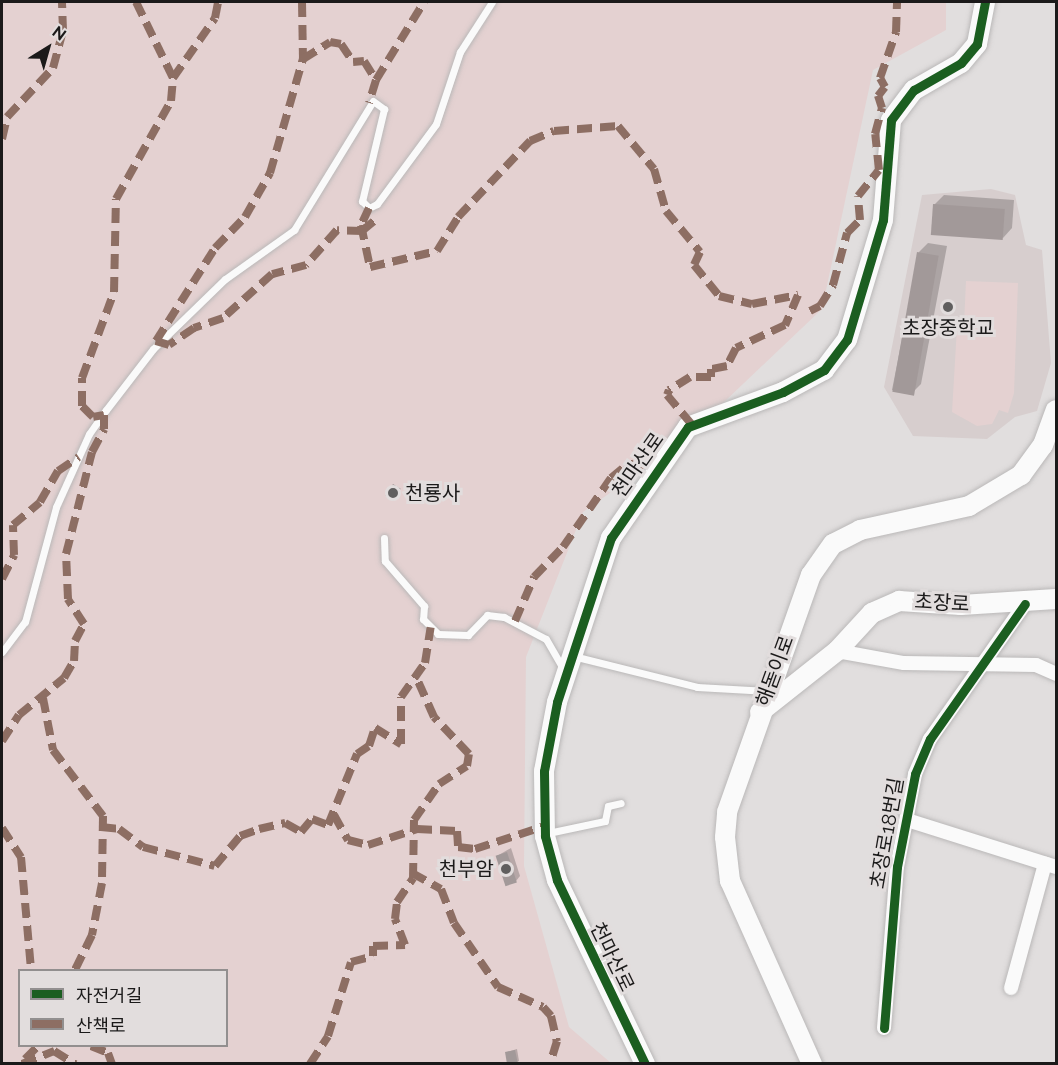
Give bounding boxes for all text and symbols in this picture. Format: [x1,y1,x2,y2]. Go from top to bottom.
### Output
north arrow [18,18,78,78]
text: N [49,22,70,44]
marker: 초장중학교 [941,300,955,314]
place label: 초장중학교 [902,316,994,340]
street label: 천마산로 [607,428,669,502]
place label: 천룡사 [405,481,460,505]
marker: 천룡사 [386,486,400,500]
street label: 초장로 [914,590,970,616]
street label: 해돋이로 [751,632,799,710]
street label: 초장로18번길 [865,776,909,890]
place label: 천부암 [439,857,494,881]
marker: 천부암 [499,862,513,876]
street label: 천마산로 [585,919,639,995]
legend [18,969,228,1047]
text: 자전거길 [76,985,142,1006]
text: 산책로 [76,1015,126,1036]

